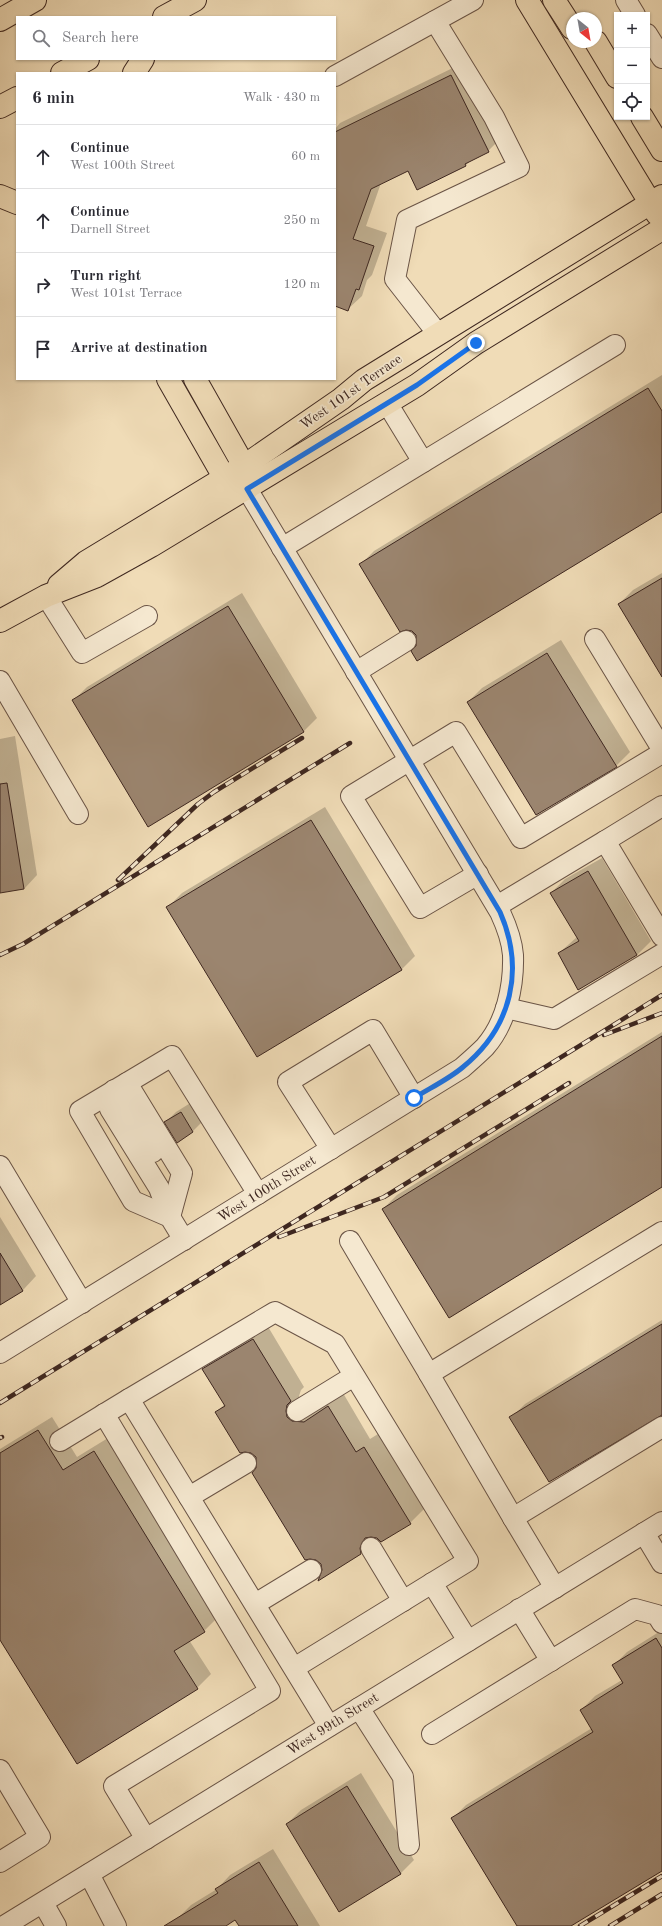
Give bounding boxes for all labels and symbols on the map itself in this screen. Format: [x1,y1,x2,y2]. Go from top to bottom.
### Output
north arrow [566,12,602,48]
route end [467,334,485,352]
street label: West 101st Terrace [298,352,404,432]
route start [405,1089,423,1107]
street label: West 100th Street [215,1153,319,1225]
street label: West 99th Street [285,1690,381,1758]

